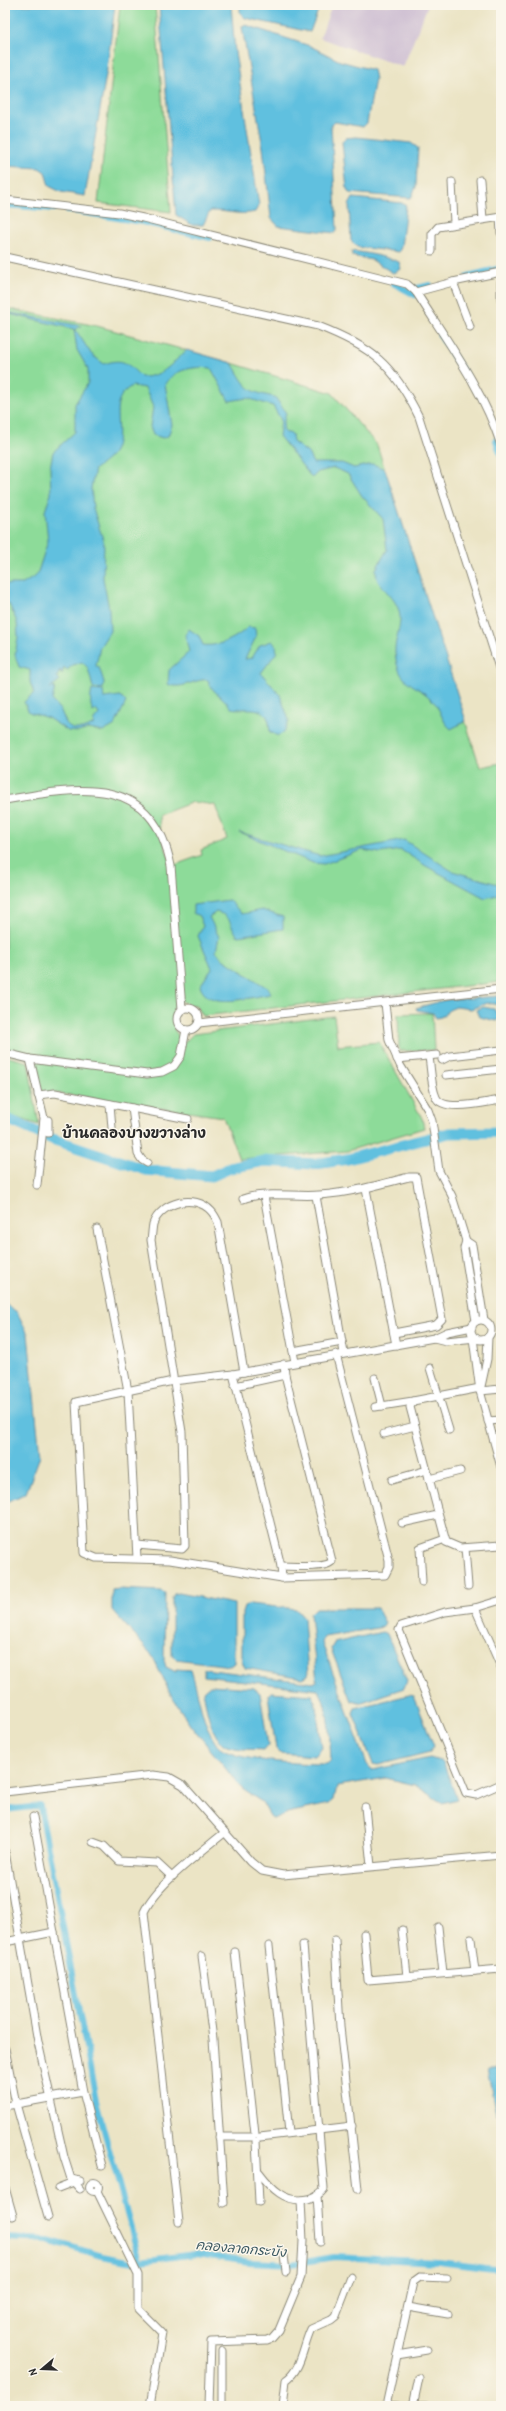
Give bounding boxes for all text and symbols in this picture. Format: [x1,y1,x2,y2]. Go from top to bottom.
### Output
district label: บ้านคลองบางขวางล่าง [62,1123,206,1142]
water label: คลองลาดกระบัง [195,2235,289,2261]
north arrow [22,2349,62,2389]
text: N [25,2367,40,2377]

